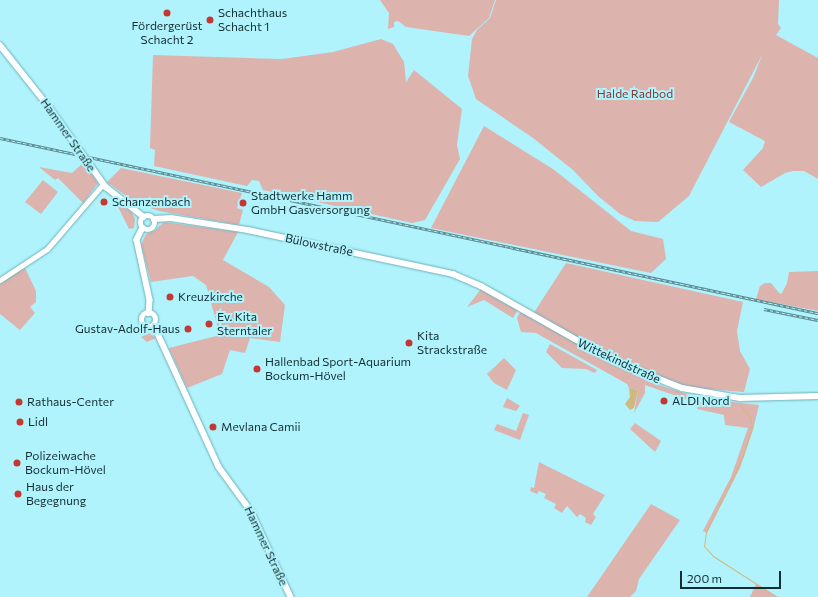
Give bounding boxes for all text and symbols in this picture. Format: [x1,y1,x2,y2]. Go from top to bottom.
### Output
place label: Schachthaus Schacht 1 [218,6,287,34]
marker: Fördergerüst Schacht 2 [162,8,172,18]
marker: Schachthaus Schacht 1 [205,15,215,25]
place label: Fördergerüst Schacht 2 [132,19,202,47]
park label: Halde Radbod [597,87,673,101]
street label: Hammer Straße [37,96,99,174]
place label: Stadtwerke Hamm GmbH Gasversorgung [251,189,370,217]
place label: Schanzenbach [112,195,190,209]
marker: Schanzenbach [99,197,109,207]
marker: Stadtwerke Hamm GmbH Gasversorgung [238,198,248,208]
street label: Bülowstraße [284,231,354,259]
place label: Kreuzkirche [178,290,243,304]
marker: Kreuzkirche [165,292,175,302]
place label: Ev. Kita Sterntaler [217,310,272,338]
marker: Ev. Kita Sterntaler [204,319,214,329]
place label: Gustav-Adolf-Haus [75,322,180,336]
marker: Gustav-Adolf-Haus [183,324,193,334]
place label: Kita Strackstraße [417,329,487,357]
street label: Wittekindstraße [575,336,663,386]
marker: Kita Strackstraße [404,338,414,348]
place label: Hallenbad Sport-Aquarium Bockum-Hövel [265,355,411,383]
marker: Hallenbad Sport-Aquarium Bockum-Hövel [252,364,262,374]
place label: ALDI Nord [672,394,729,408]
place label: Rathaus-Center [27,395,114,409]
marker: ALDI Nord [659,396,669,406]
marker: Rathaus-Center [14,397,24,407]
place label: Lidl [28,415,48,429]
marker: Lidl [15,417,25,427]
place label: Mevlana Camii [221,420,301,434]
marker: Mevlana Camii [208,422,218,432]
place label: Polizeiwache Bockum-Hövel [25,449,106,477]
marker: Polizeiwache Bockum-Hövel [12,458,22,468]
place label: Haus der Begegnung [26,480,86,508]
marker: Haus der Begegnung [13,489,23,499]
street label: Hammer Straße [241,504,291,588]
scale bar [682,563,783,589]
text: 200 m [687,571,722,585]

